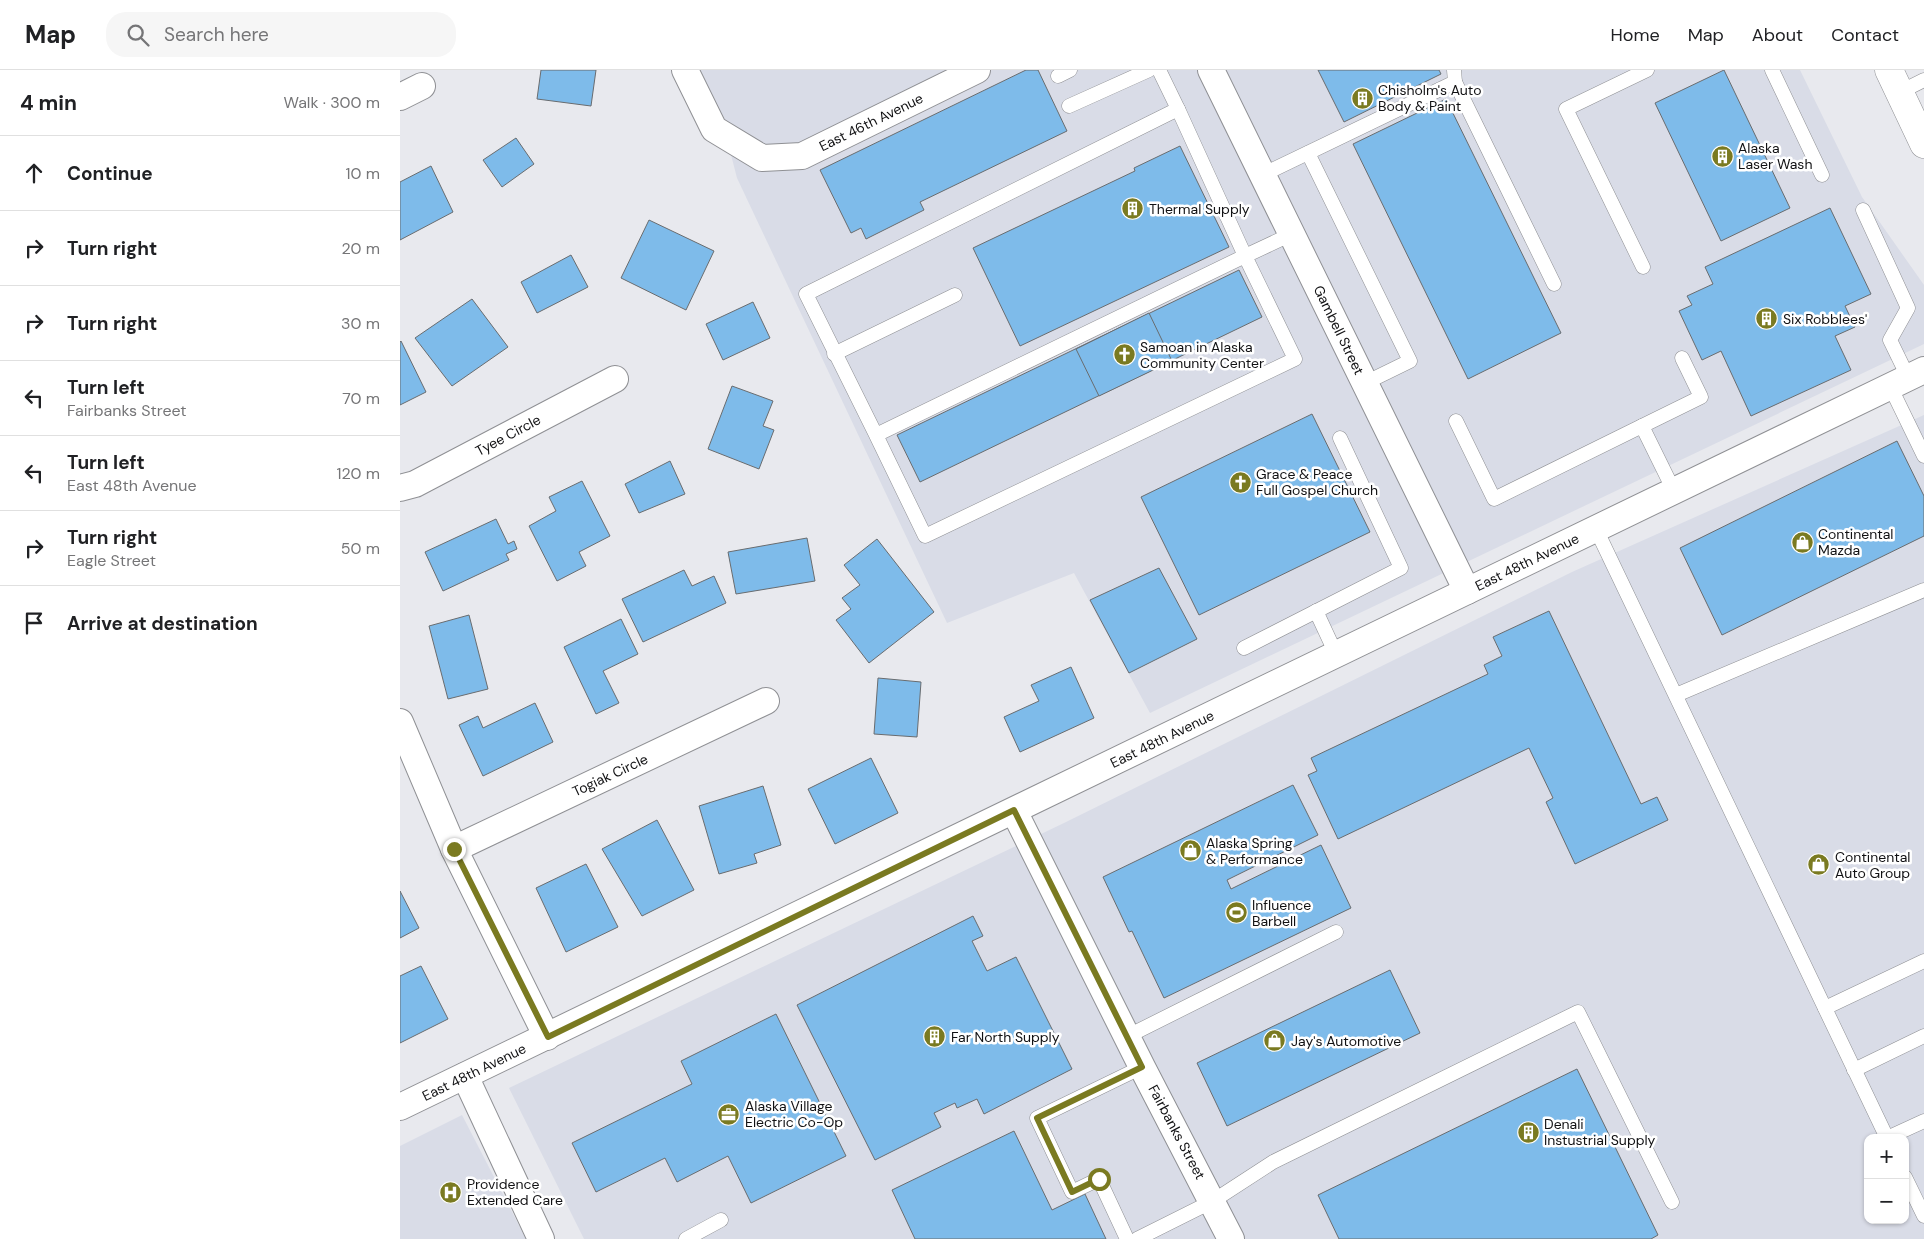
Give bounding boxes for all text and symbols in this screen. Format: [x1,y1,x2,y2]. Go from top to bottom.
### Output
search box [106,12,456,57]
text: Map [25,19,76,50]
icon: search [124,21,152,49]
text: Search here [164,22,269,47]
text: Home [1610,23,1660,47]
text: Map [1688,23,1724,47]
text: About [1752,23,1803,47]
text: Contact [1831,23,1899,47]
place label: Chisholm's Auto Body & Paint [1378,81,1481,115]
building icon: Chisholm's Auto Body & Paint [1350,86,1374,110]
text: 4 min [20,89,77,117]
street label: East 46th Avenue [816,89,926,155]
text: Walk · 300 m [283,92,380,113]
place label: Alaska Laser Wash [1738,139,1812,173]
building icon: Alaska Laser Wash [1710,144,1734,168]
icon: ahead [20,159,48,187]
text: Continue [67,161,153,186]
text: 10 m [346,163,380,184]
building icon: Thermal Supply [1121,197,1145,221]
place label: Thermal Supply [1149,200,1250,218]
icon: right [20,234,48,262]
text: Turn right [67,236,157,261]
text: 20 m [341,238,380,259]
street label: Gambell Street [1310,282,1368,378]
building icon: Six Robblees' [1755,307,1779,331]
icon: right [20,309,48,337]
place label: Six Robblees' [1783,310,1867,328]
text: Turn right [67,311,157,336]
text: 30 m [341,313,380,334]
place label: Samoan in Alaska Community Center [1140,338,1264,372]
church icon: Samoan in Alaska Community Center [1112,343,1136,367]
text: Turn left [67,375,145,400]
icon: left [20,384,48,412]
text: 70 m [342,388,380,409]
text: Fairbanks Street [67,400,187,421]
street label: Tyee Circle [472,410,544,460]
text: Turn left [67,450,145,475]
icon: left [20,459,48,487]
text: 120 m [336,463,380,484]
place label: Grace & Peace Full Gospel Church [1256,465,1378,499]
church icon: Grace & Peace Full Gospel Church [1228,470,1252,494]
text: East 48th Avenue [67,475,197,496]
text: Turn right [67,525,157,550]
place label: Continental Mazda [1818,525,1893,559]
street label: East 48th Avenue [1472,529,1582,595]
shop icon: Continental Mazda [1790,530,1814,554]
icon: right [20,534,48,562]
text: 50 m [341,538,380,559]
text: Eagle Street [67,550,156,571]
icon: arrive [20,609,48,637]
text: Arrive at destination [67,611,258,636]
street label: East 48th Avenue [1107,706,1217,772]
street label: Togiak Circle [569,750,651,800]
place label: Alaska Spring & Performance [1206,834,1303,868]
route end [443,838,466,861]
shop icon: Alaska Spring & Performance [1178,839,1202,863]
place label: Continental Auto Group [1835,848,1910,882]
shop icon: Continental Auto Group [1807,853,1831,877]
place label: Influence Barbell [1252,896,1311,930]
sports icon: Influence Barbell [1224,901,1248,925]
building icon: Far North Supply [923,1025,947,1049]
place label: Far North Supply [951,1028,1060,1046]
shop icon: Jay's Automotive [1263,1029,1287,1053]
place label: Jay's Automotive [1291,1032,1401,1050]
street label: East 48th Avenue [419,1039,529,1105]
street label: Fairbanks Street [1144,1082,1210,1182]
place label: Alaska Village Electric Co-Op [745,1097,843,1131]
office icon: Alaska Village Electric Co-Op [717,1102,741,1126]
place label: Denali Instustrial Supply [1544,1115,1656,1149]
building icon: Denali Instustrial Supply [1516,1120,1540,1144]
map controls [1864,1134,1909,1224]
button: + [1864,1134,1909,1179]
route start [1088,1168,1111,1191]
place label: Providence Extended Care [467,1175,563,1209]
button: − [1864,1179,1909,1224]
hospital icon: Providence Extended Care [439,1180,463,1204]

